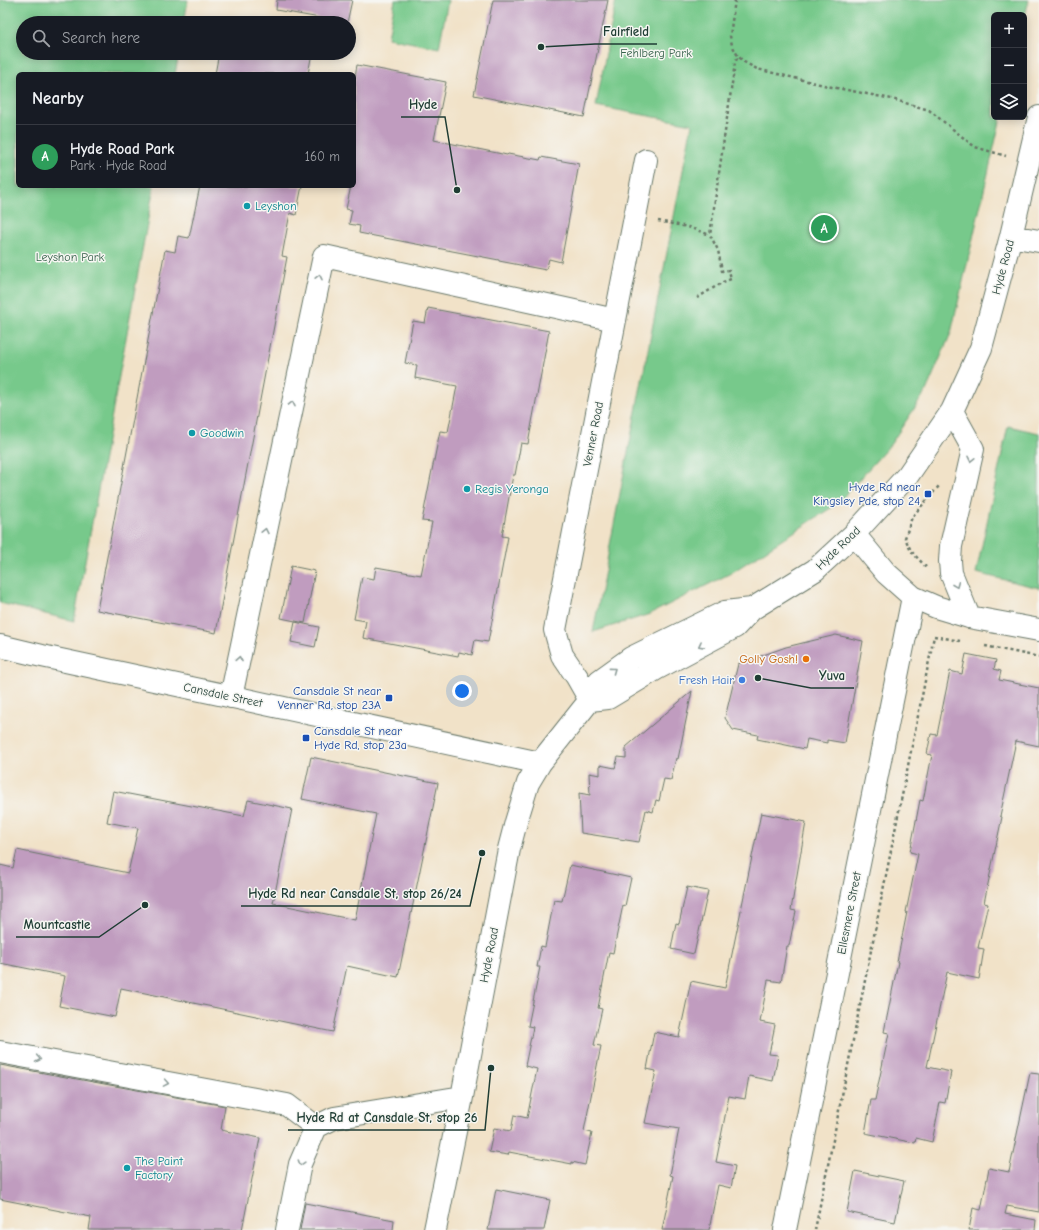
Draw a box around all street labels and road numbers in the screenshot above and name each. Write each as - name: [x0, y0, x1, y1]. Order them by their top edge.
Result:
- street label: Hyde Road: [989, 238, 1017, 296]
- street label: Venner Road: [580, 400, 606, 468]
- street label: Hyde Road: [813, 523, 863, 573]
- street label: Cansdale Street: [182, 680, 264, 710]
- street label: Ellesmere Street: [834, 870, 864, 956]
- street label: Hyde Road: [477, 926, 501, 984]

